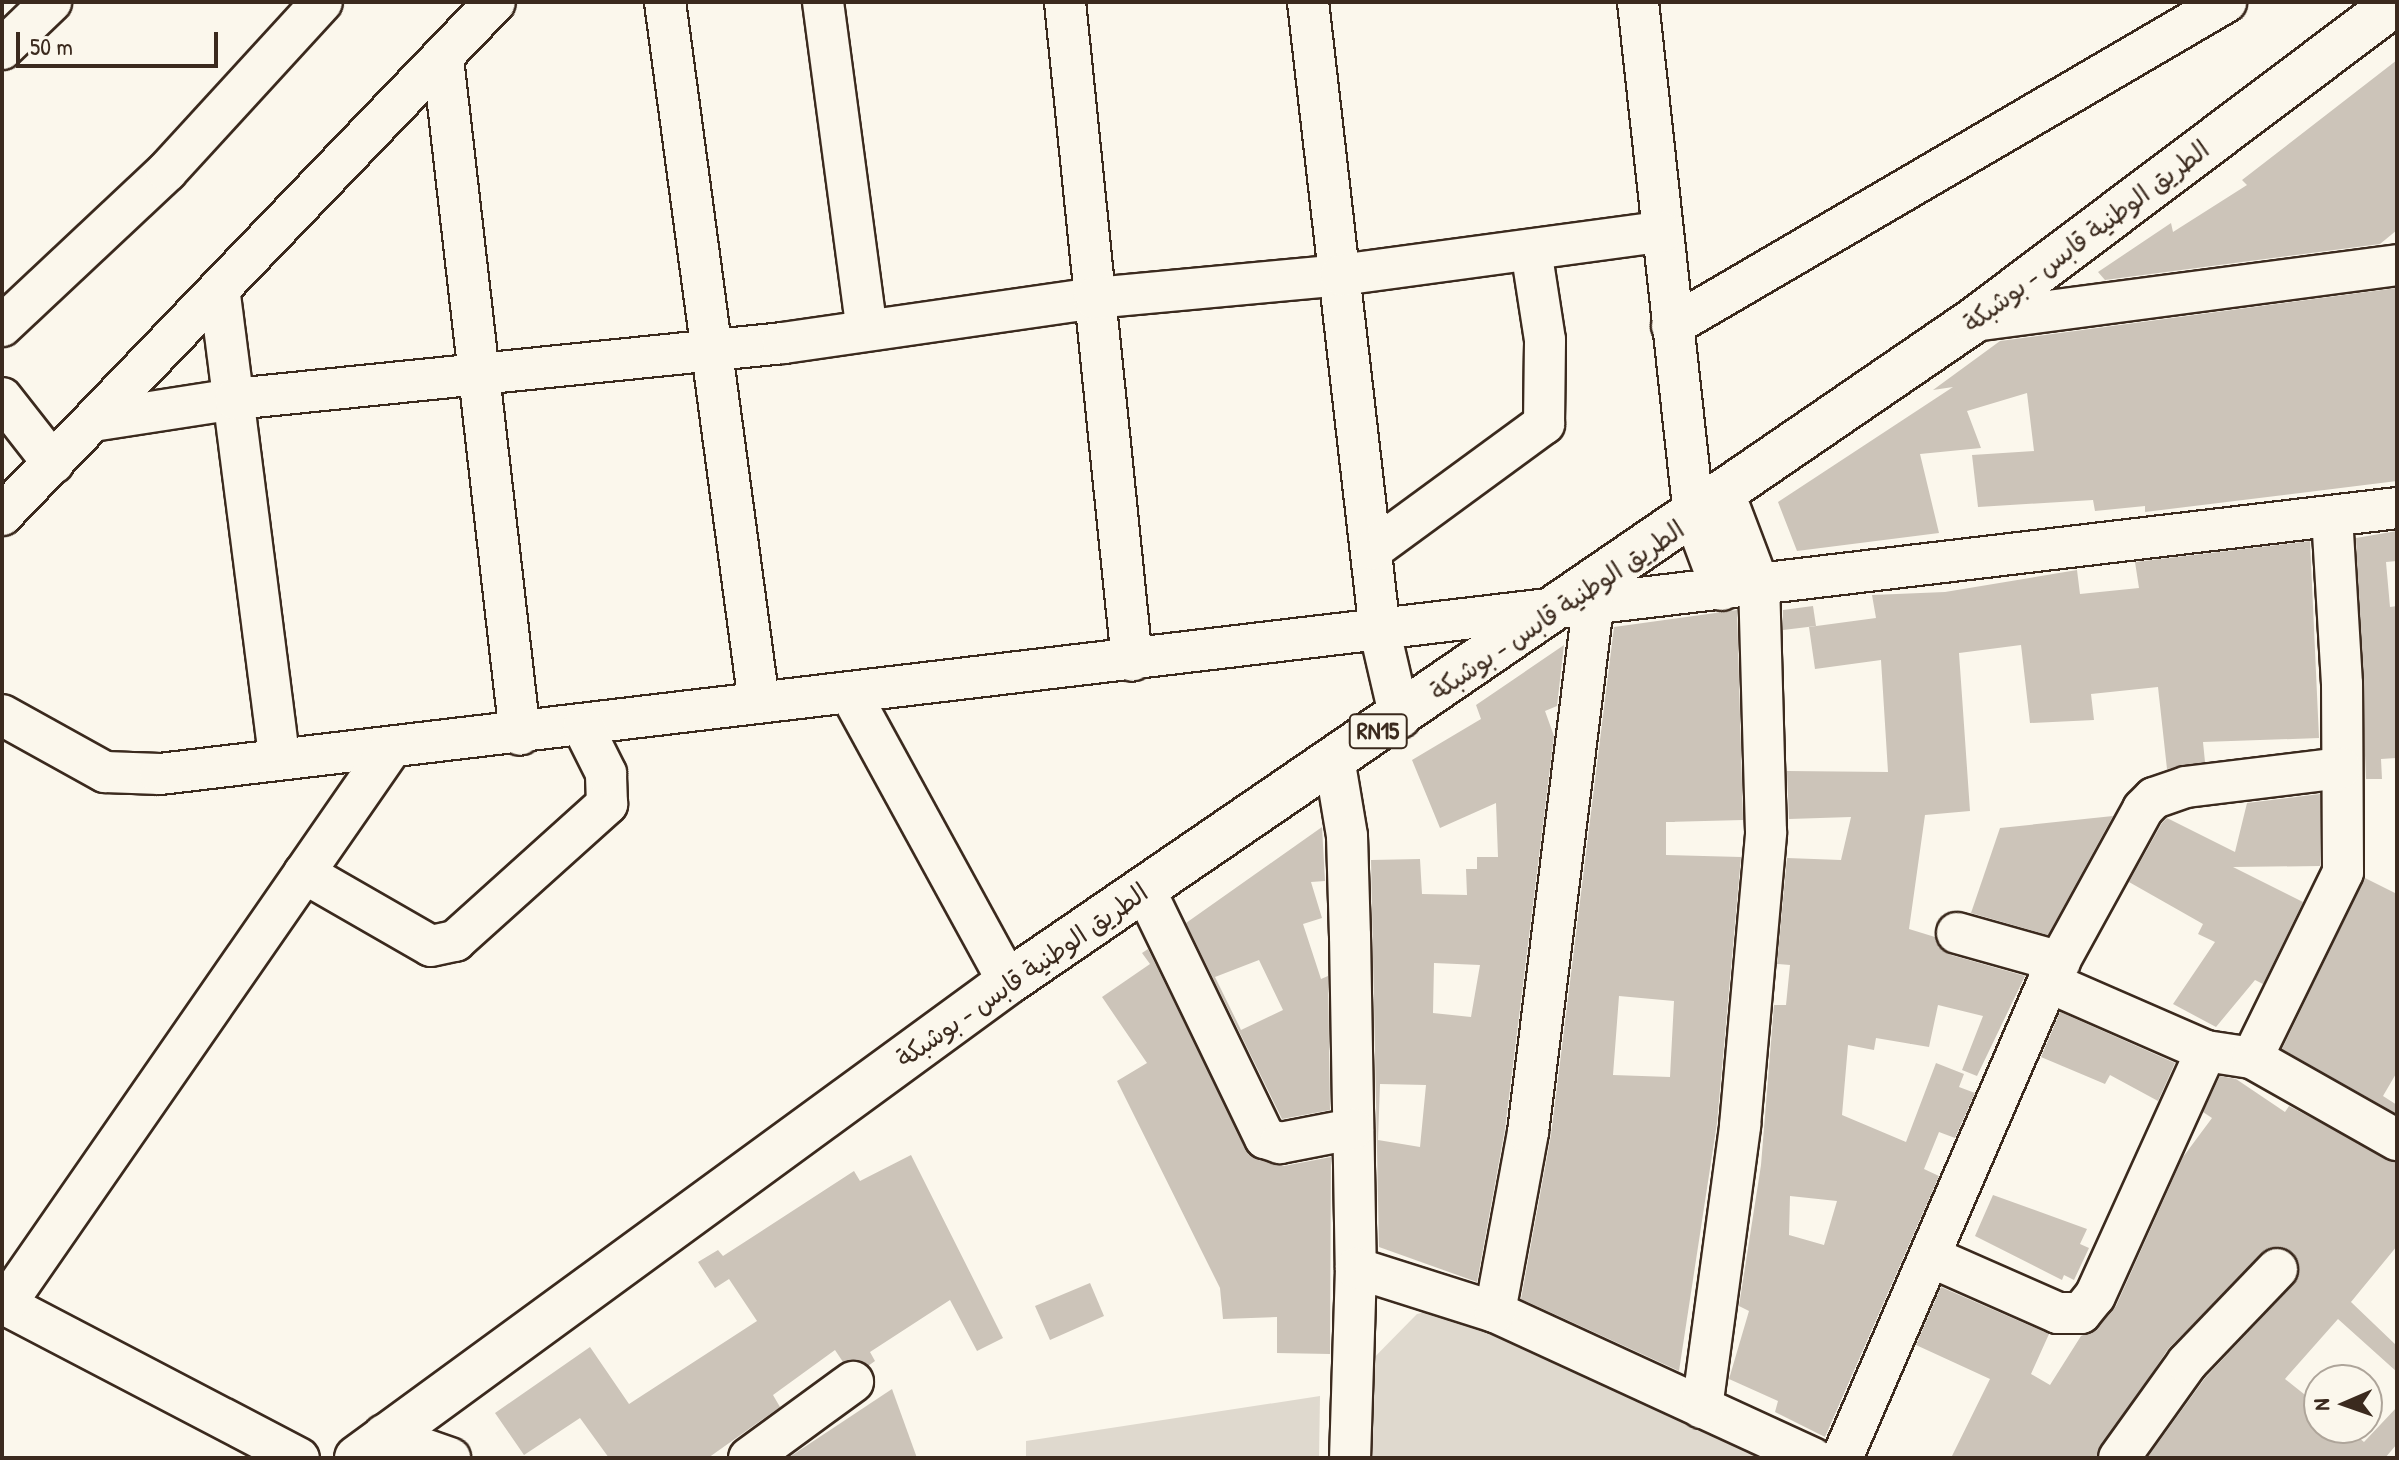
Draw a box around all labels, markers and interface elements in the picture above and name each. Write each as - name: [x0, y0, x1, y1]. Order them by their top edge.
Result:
- scale bar: [20, 16, 222, 66]
- text: 50 m: [30, 30, 73, 62]
- street label: الطريق الوطنية قابس - بوشبكة: [1957, 133, 2215, 339]
- street label: الطريق الوطنية قابس - بوشبكة: [1424, 513, 1690, 707]
- road number: RN15: [1348, 711, 1408, 751]
- street label: الطريق الوطنية قابس - بوشبكة: [890, 876, 1154, 1074]
- north arrow: [2303, 1364, 2383, 1444]
- text: N: [2306, 1398, 2336, 1411]

